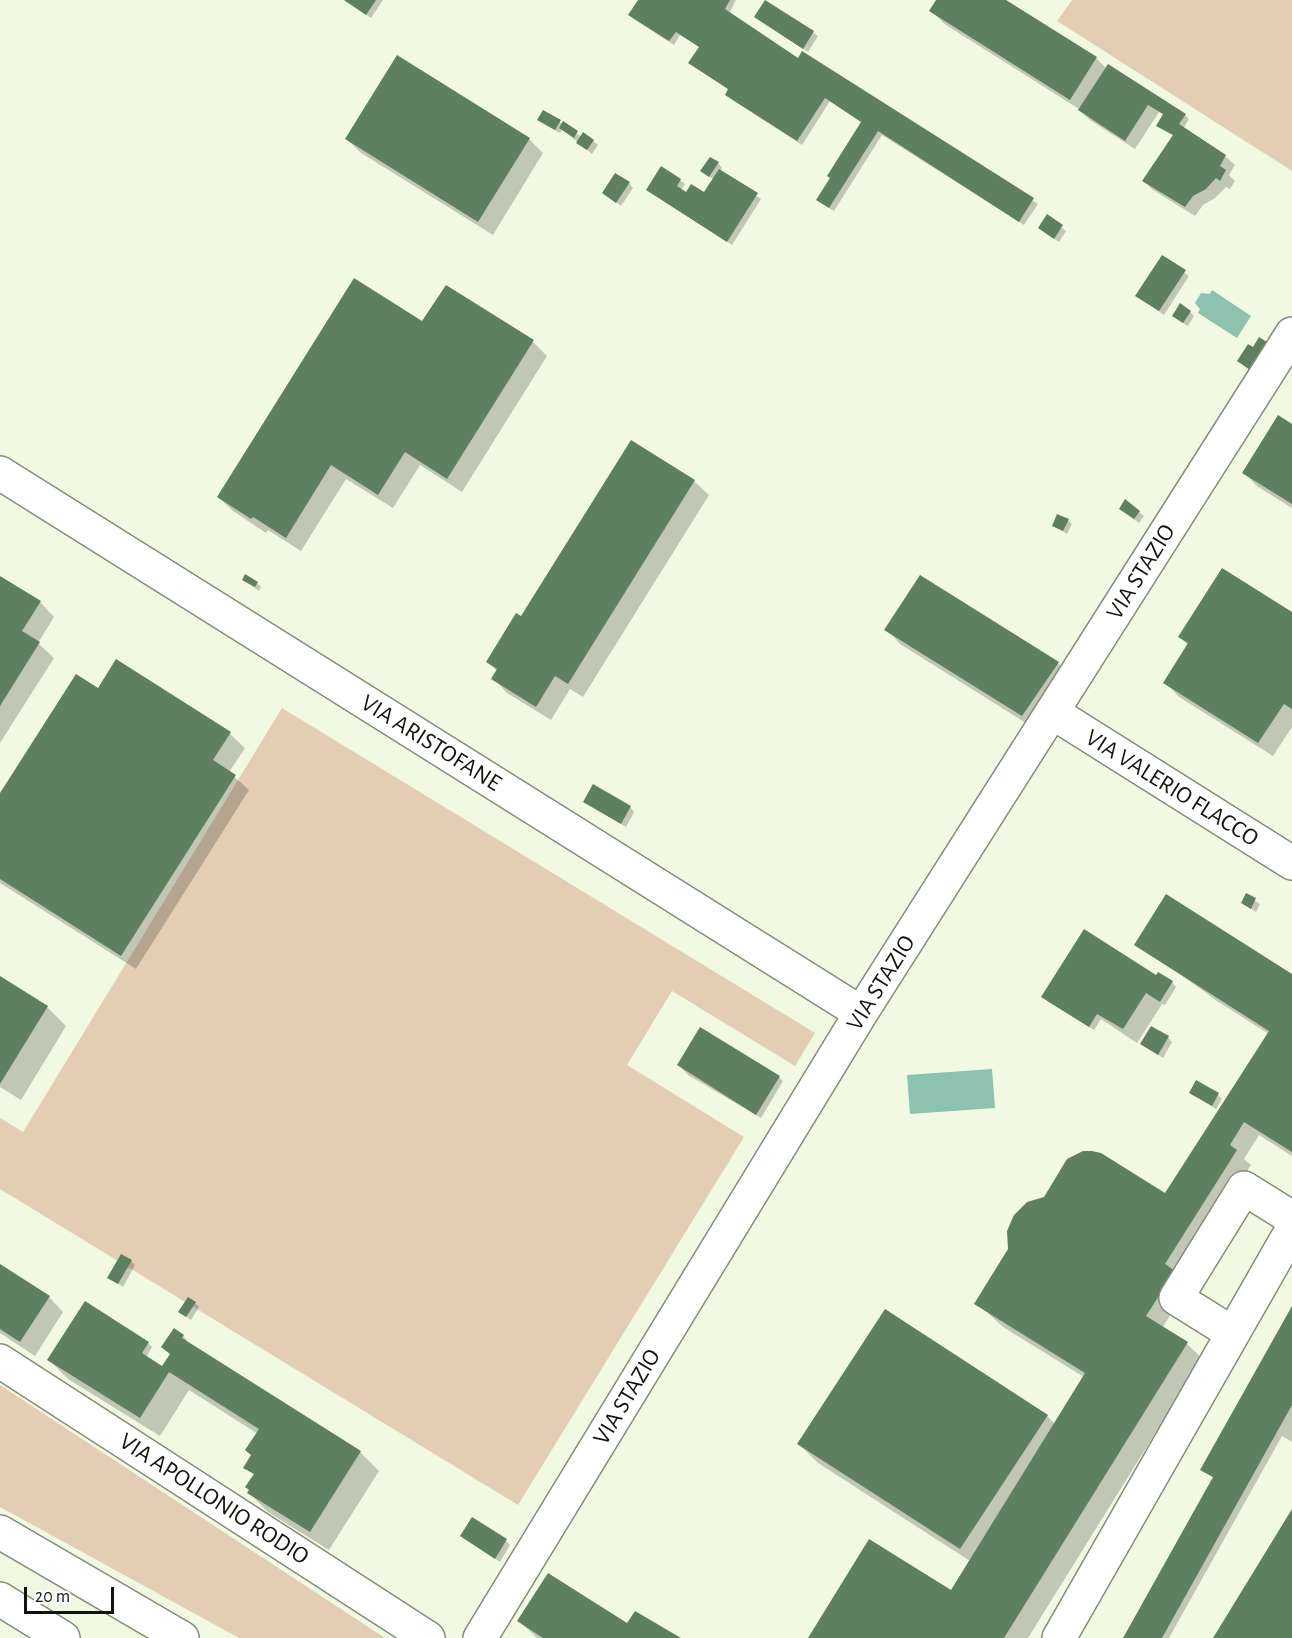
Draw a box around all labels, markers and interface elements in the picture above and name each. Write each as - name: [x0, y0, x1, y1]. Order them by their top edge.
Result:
- street label: VIA STAZIO: [1100, 519, 1182, 625]
- street label: VIA ARISTOFANE: [356, 688, 506, 798]
- street label: VIA VALERIO FLACCO: [1080, 723, 1264, 853]
- street label: VIA STAZIO: [840, 930, 922, 1036]
- street label: VIA STAZIO: [587, 1344, 667, 1450]
- street label: VIA APOLLONIO RODIO: [114, 1427, 314, 1571]
- scale bar: [27, 1575, 117, 1613]
- text: 20 m: [35, 1588, 70, 1606]

